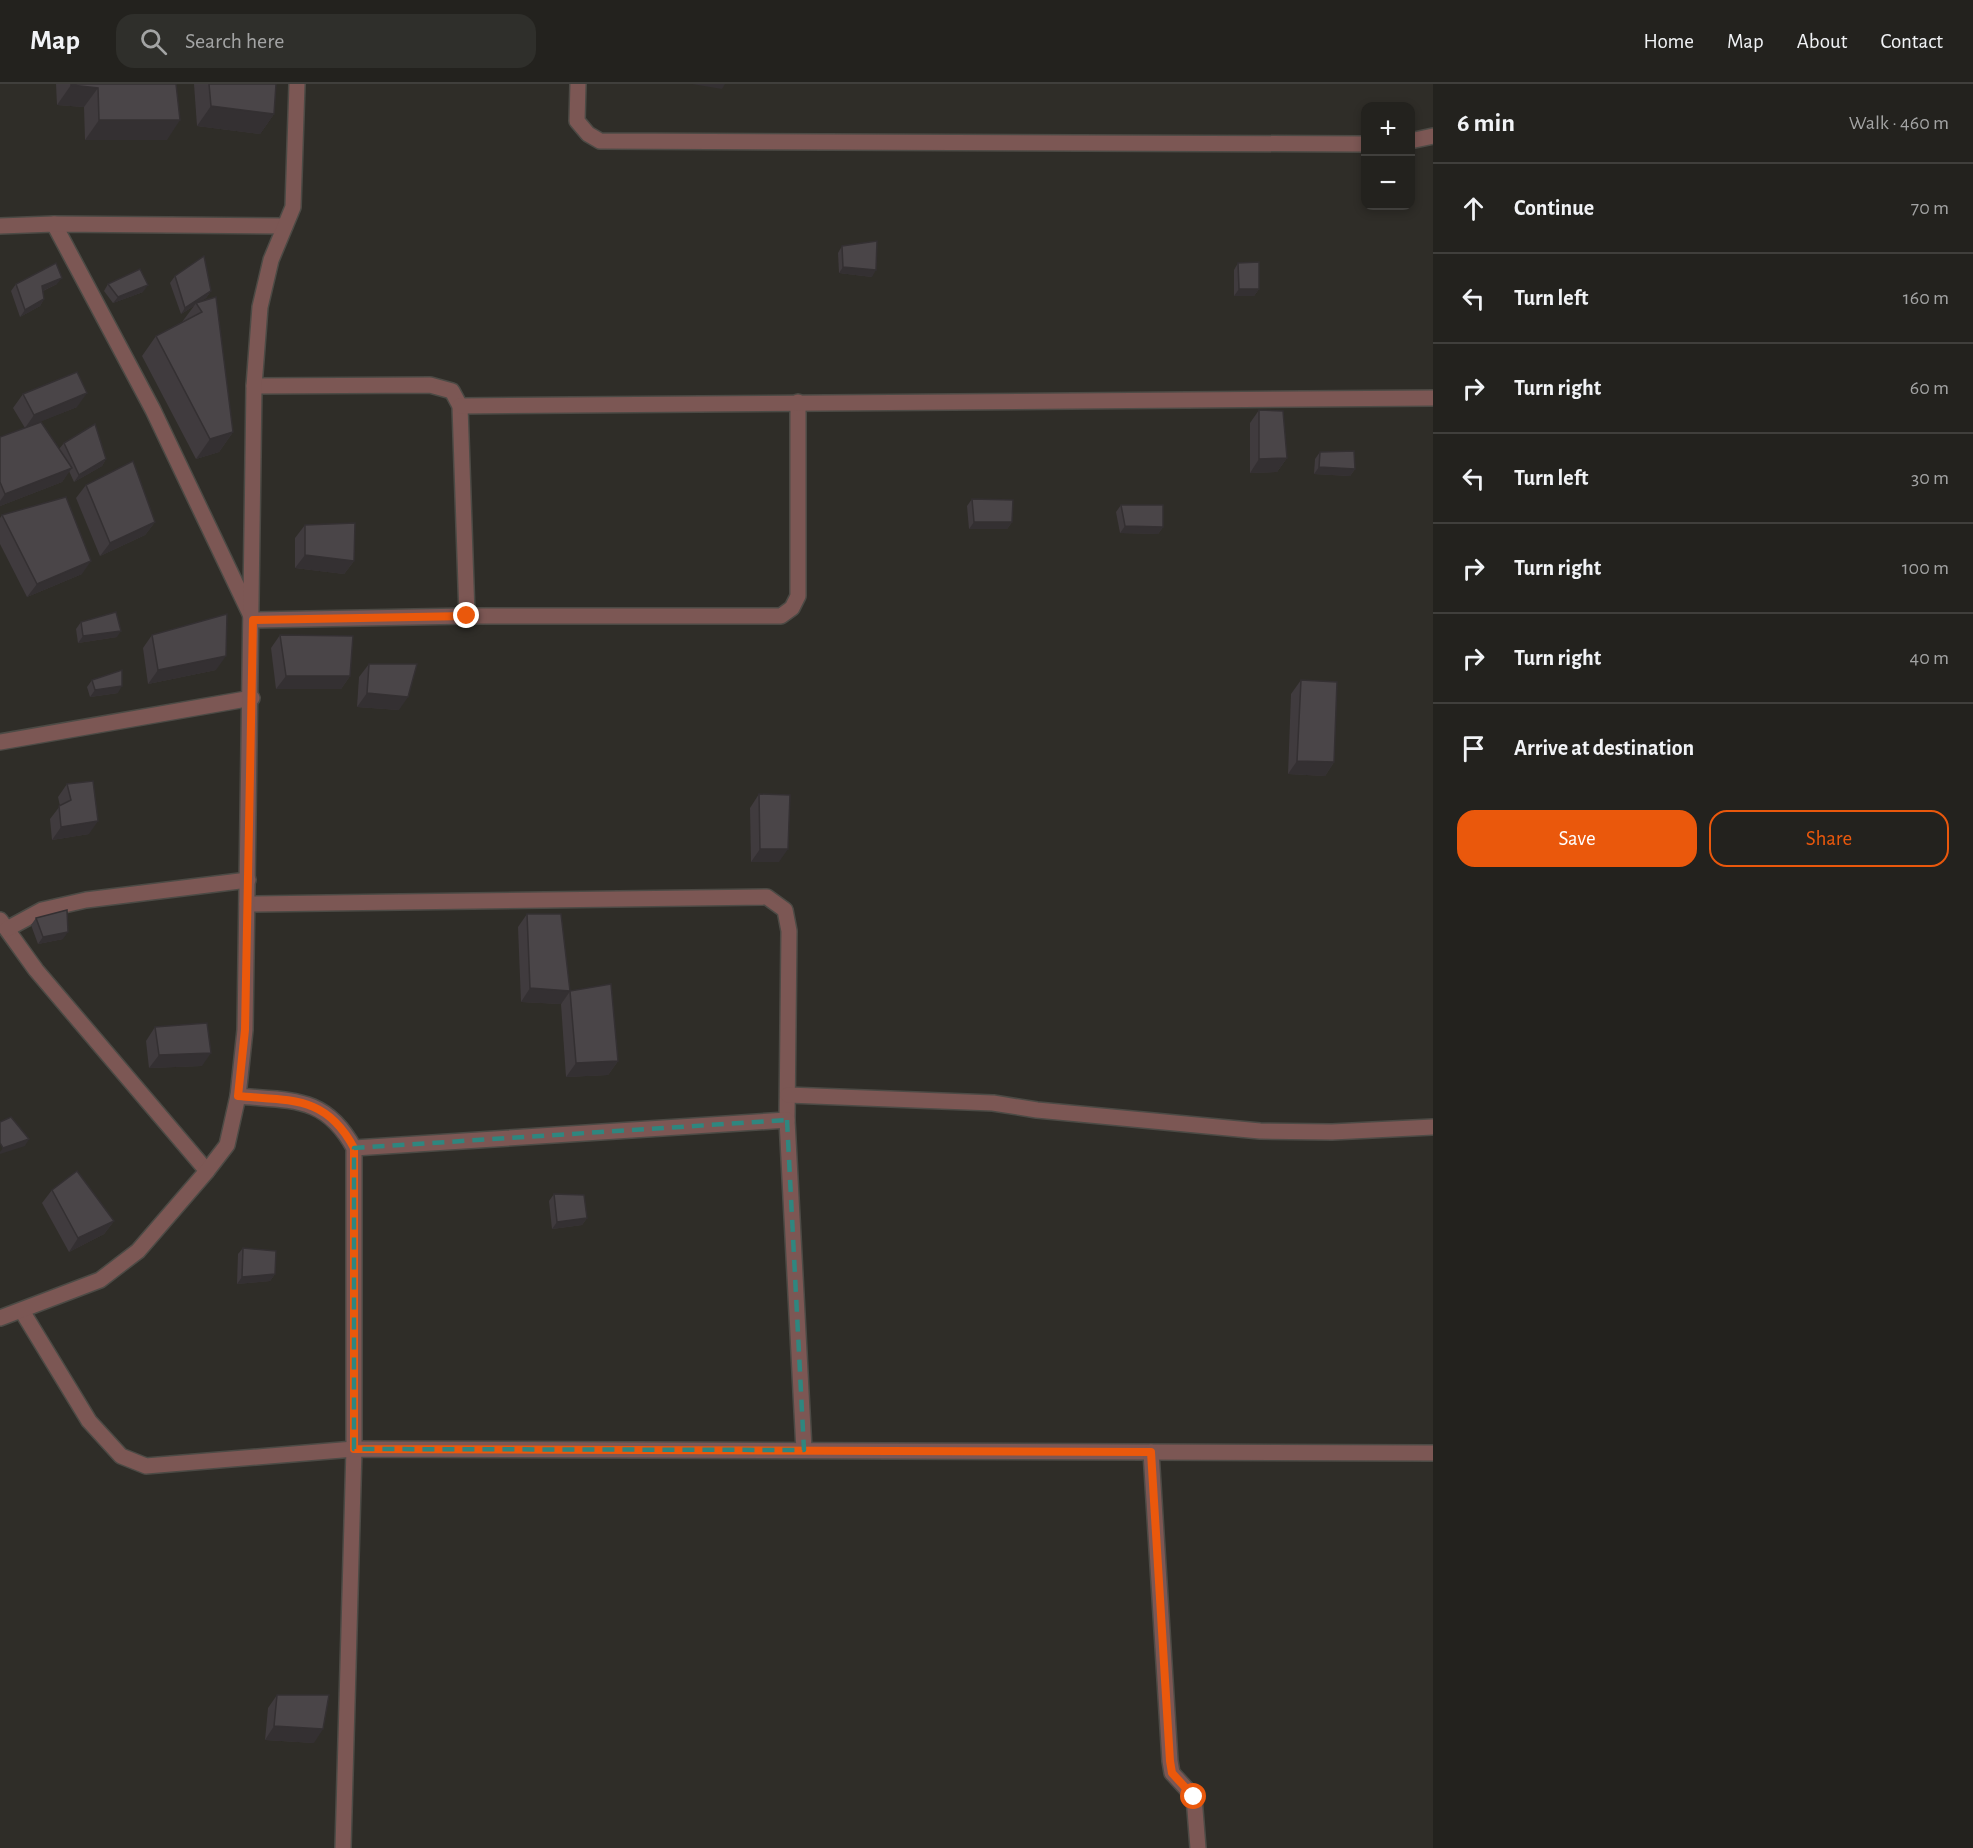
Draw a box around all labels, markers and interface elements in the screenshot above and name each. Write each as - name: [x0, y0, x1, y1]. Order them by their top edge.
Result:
- search box: [116, 14, 536, 68]
- icon: search: [137, 25, 170, 58]
- text: Map: [30, 27, 80, 55]
- text: Search here: [185, 30, 284, 52]
- text: Home: [1643, 31, 1694, 52]
- text: Map: [1727, 31, 1764, 52]
- text: About: [1797, 31, 1847, 52]
- text: Contact: [1880, 31, 1943, 52]
- map controls: [1361, 102, 1415, 210]
- button: +: [1361, 102, 1415, 156]
- text: 6 min: [1457, 110, 1515, 136]
- text: Walk · 460 m: [1849, 113, 1949, 133]
- button: −: [1361, 156, 1415, 210]
- icon: ahead: [1457, 192, 1490, 225]
- text: Continue: [1514, 197, 1594, 219]
- text: 70 m: [1911, 198, 1949, 218]
- icon: left: [1457, 282, 1490, 315]
- text: Turn left: [1514, 287, 1588, 309]
- text: 160 m: [1903, 288, 1949, 308]
- icon: right: [1457, 372, 1490, 405]
- text: Turn right: [1514, 377, 1601, 399]
- text: 60 m: [1910, 378, 1949, 398]
- icon: left: [1457, 462, 1490, 495]
- text: Turn left: [1514, 467, 1588, 489]
- text: 30 m: [1911, 468, 1949, 488]
- icon: right: [1457, 552, 1490, 585]
- text: Turn right: [1514, 557, 1601, 579]
- text: 100 m: [1902, 558, 1949, 578]
- route end: [453, 602, 479, 628]
- icon: right: [1457, 642, 1490, 675]
- text: Turn right: [1514, 647, 1601, 669]
- text: 40 m: [1910, 648, 1949, 668]
- icon: arrive: [1457, 732, 1490, 765]
- text: Arrive at destination: [1514, 737, 1694, 759]
- button: Save: [1457, 810, 1697, 867]
- button: Share: [1709, 810, 1949, 867]
- route start: [1180, 1783, 1206, 1809]

